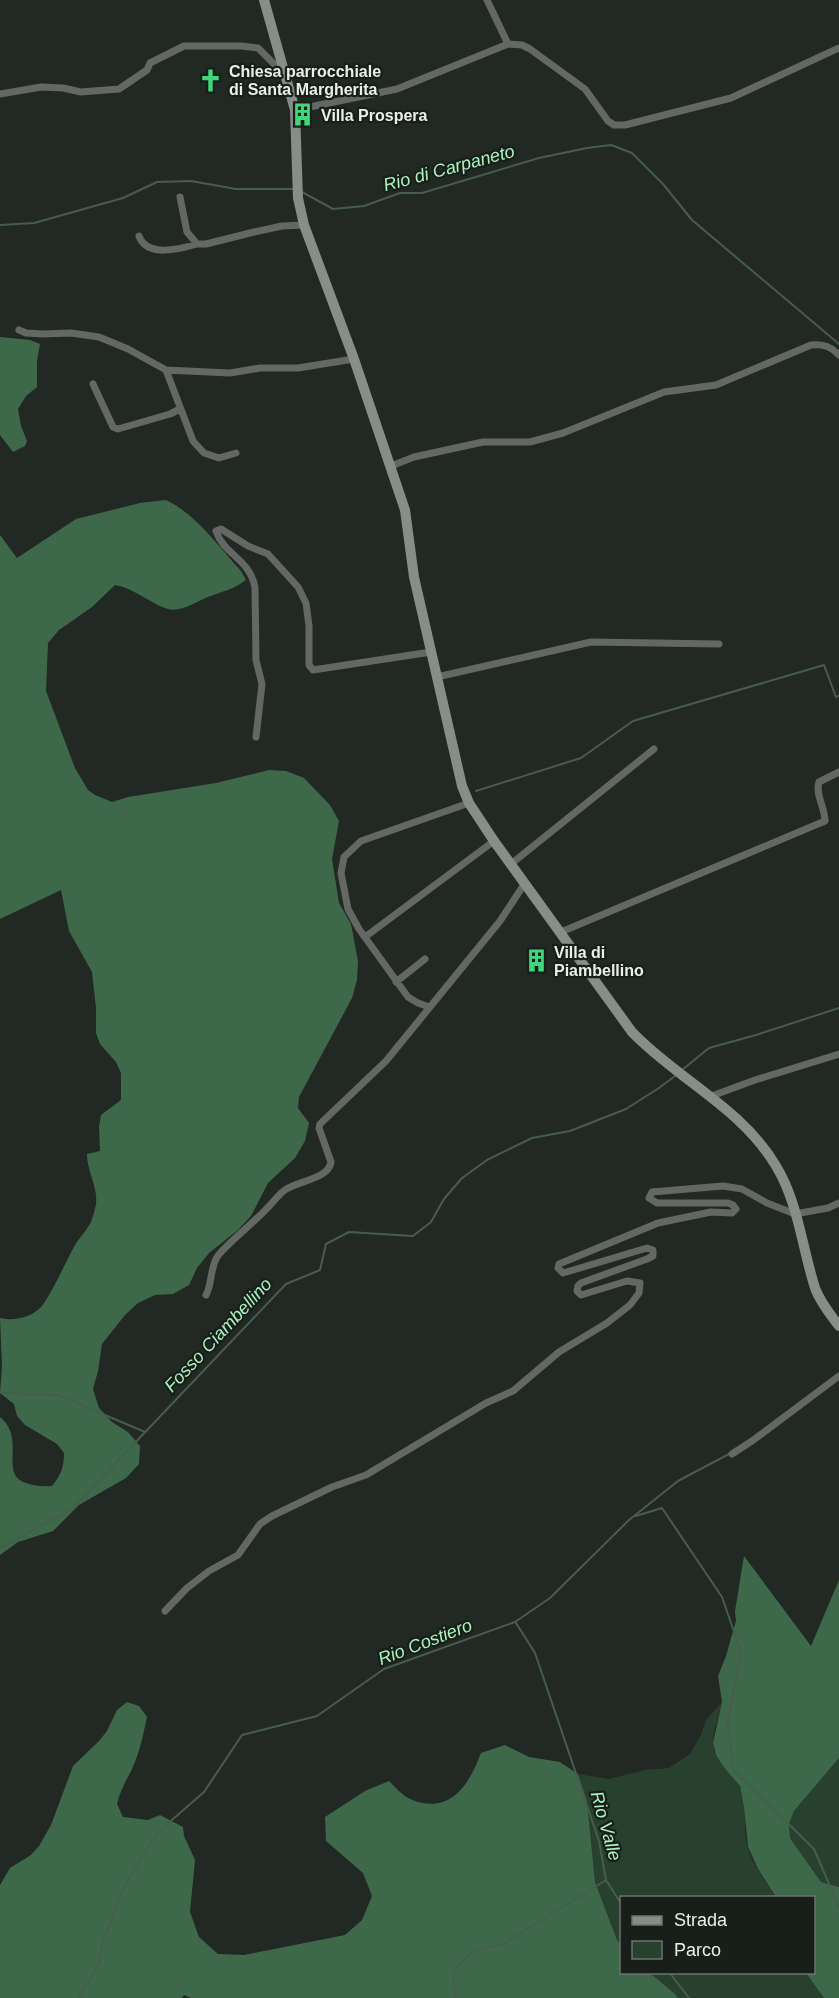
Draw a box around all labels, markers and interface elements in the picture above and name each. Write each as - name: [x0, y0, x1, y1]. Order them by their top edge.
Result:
- place label: Chiesa parrocchiale di Santa Margherita: [229, 63, 381, 98]
- church icon: Chiesa parrocchiale di Santa Margherita: [198, 67, 224, 93]
- building icon: Villa Prospera: [290, 102, 316, 128]
- place label: Villa Prospera: [321, 107, 428, 124]
- water label: Rio di Carpaneto: [381, 141, 517, 195]
- place label: Villa di Piambellino: [554, 944, 644, 979]
- building icon: Villa di Piambellino: [523, 948, 549, 974]
- water label: Fosso Ciambellino: [160, 1274, 276, 1396]
- water label: Rio Costiero: [375, 1615, 475, 1669]
- water label: Rio Valle: [587, 1789, 625, 1863]
- legend: [620, 1896, 815, 1974]
- text: Strada: [674, 1910, 728, 1930]
- text: Parco: [674, 1940, 721, 1960]

